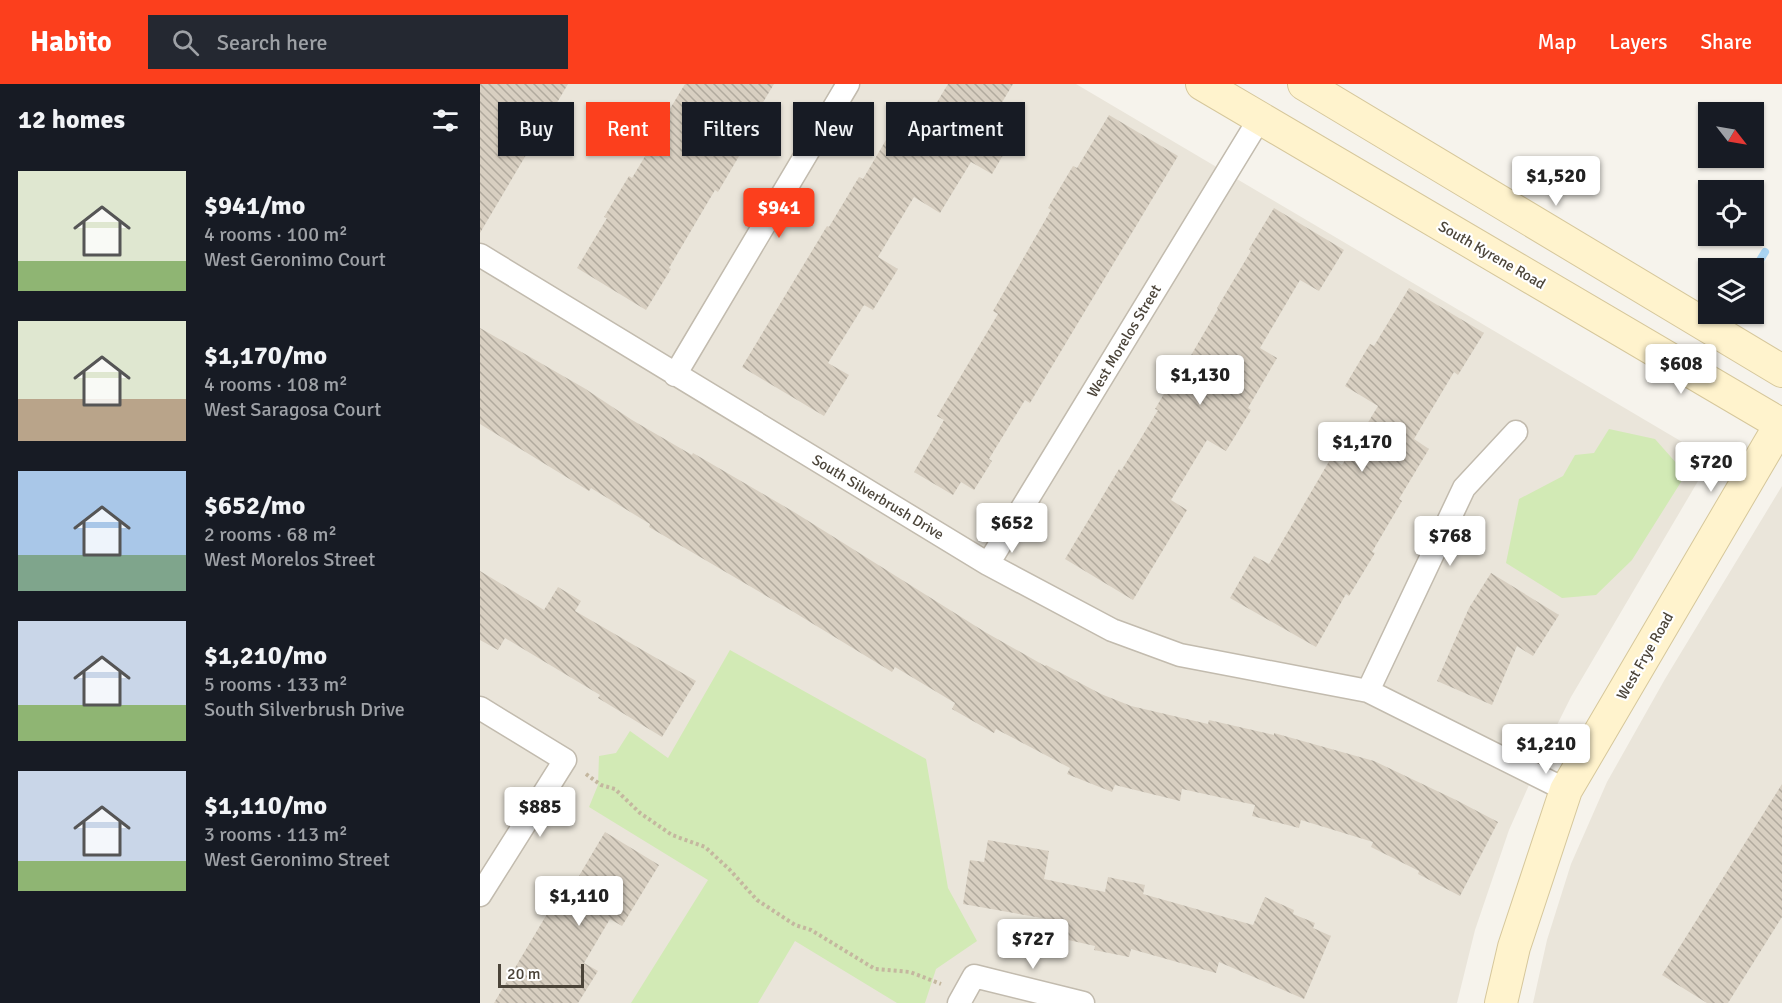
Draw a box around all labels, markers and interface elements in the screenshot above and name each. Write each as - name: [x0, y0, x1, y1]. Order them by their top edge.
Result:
- search box: [148, 15, 568, 69]
- text: Habito: [30, 25, 112, 59]
- icon: search: [169, 26, 202, 59]
- text: Search here: [217, 29, 328, 56]
- text: Map: [1538, 29, 1576, 55]
- text: Layers: [1609, 29, 1667, 55]
- text: Share: [1700, 29, 1752, 55]
- chip: Buy: [498, 102, 574, 156]
- chip: Rent: [586, 102, 670, 156]
- chip: Filters: [682, 102, 781, 156]
- chip: New: [793, 102, 874, 156]
- chip: Apartment: [886, 102, 1025, 156]
- north arrow: [1698, 102, 1764, 168]
- map controls: [1698, 102, 1764, 324]
- text: 12 homes: [18, 104, 125, 136]
- icon: filters: [429, 104, 462, 137]
- pin: $1,520: [1507, 156, 1605, 207]
- text: $1,520: [1526, 163, 1586, 188]
- button: locate: [1698, 180, 1764, 246]
- pin: $941: [743, 188, 815, 239]
- text: $941/mo: [204, 190, 305, 222]
- icon: home: [66, 195, 138, 267]
- text: $941: [757, 195, 801, 220]
- street label: South Kyrene Road: [1435, 217, 1549, 293]
- text: 4 rooms · 100 m²: [204, 222, 348, 247]
- text: West Geronimo Court: [204, 247, 386, 272]
- button: layers: [1698, 258, 1764, 324]
- street label: West Morelos Street: [1083, 281, 1165, 401]
- text: $1,170/mo: [204, 340, 327, 372]
- pin: $608: [1645, 344, 1717, 395]
- icon: home: [66, 345, 138, 417]
- text: $608: [1659, 351, 1703, 376]
- pin: $1,130: [1151, 355, 1249, 406]
- text: $1,130: [1170, 362, 1230, 387]
- text: 4 rooms · 108 m²: [204, 372, 348, 397]
- text: West Saragosa Court: [204, 397, 381, 422]
- pin: $1,170: [1313, 422, 1411, 473]
- text: $1,170: [1332, 429, 1392, 454]
- pin: $720: [1675, 442, 1747, 493]
- text: $720: [1689, 449, 1733, 474]
- street label: South Silverbrush Drive: [809, 451, 947, 543]
- text: $652/mo: [204, 490, 305, 522]
- icon: home: [66, 495, 138, 567]
- pin: $652: [976, 503, 1048, 554]
- text: $652: [990, 510, 1034, 535]
- pin: $768: [1414, 516, 1486, 567]
- text: 2 rooms · 68 m²: [204, 522, 337, 547]
- text: $768: [1428, 523, 1472, 548]
- text: West Morelos Street: [204, 547, 375, 572]
- street label: West Frye Road: [1613, 609, 1677, 703]
- text: $1,210/mo: [204, 640, 327, 672]
- icon: home: [66, 645, 138, 717]
- text: 5 rooms · 133 m²: [204, 672, 348, 697]
- text: South Silverbrush Drive: [204, 697, 405, 722]
- pin: $1,210: [1497, 724, 1595, 775]
- text: $1,210: [1516, 731, 1576, 756]
- pin: $885: [504, 787, 576, 838]
- text: $1,110/mo: [204, 790, 327, 822]
- text: $885: [518, 794, 562, 819]
- icon: home: [66, 795, 138, 867]
- text: 3 rooms · 113 m²: [204, 822, 348, 847]
- text: West Geronimo Street: [204, 847, 390, 872]
- pin: $1,110: [530, 876, 628, 927]
- text: $1,110: [549, 883, 609, 908]
- pin: $727: [997, 919, 1069, 970]
- text: $727: [1011, 926, 1055, 951]
- scale bar: [498, 961, 584, 988]
- text: 20 m: [507, 964, 541, 984]

